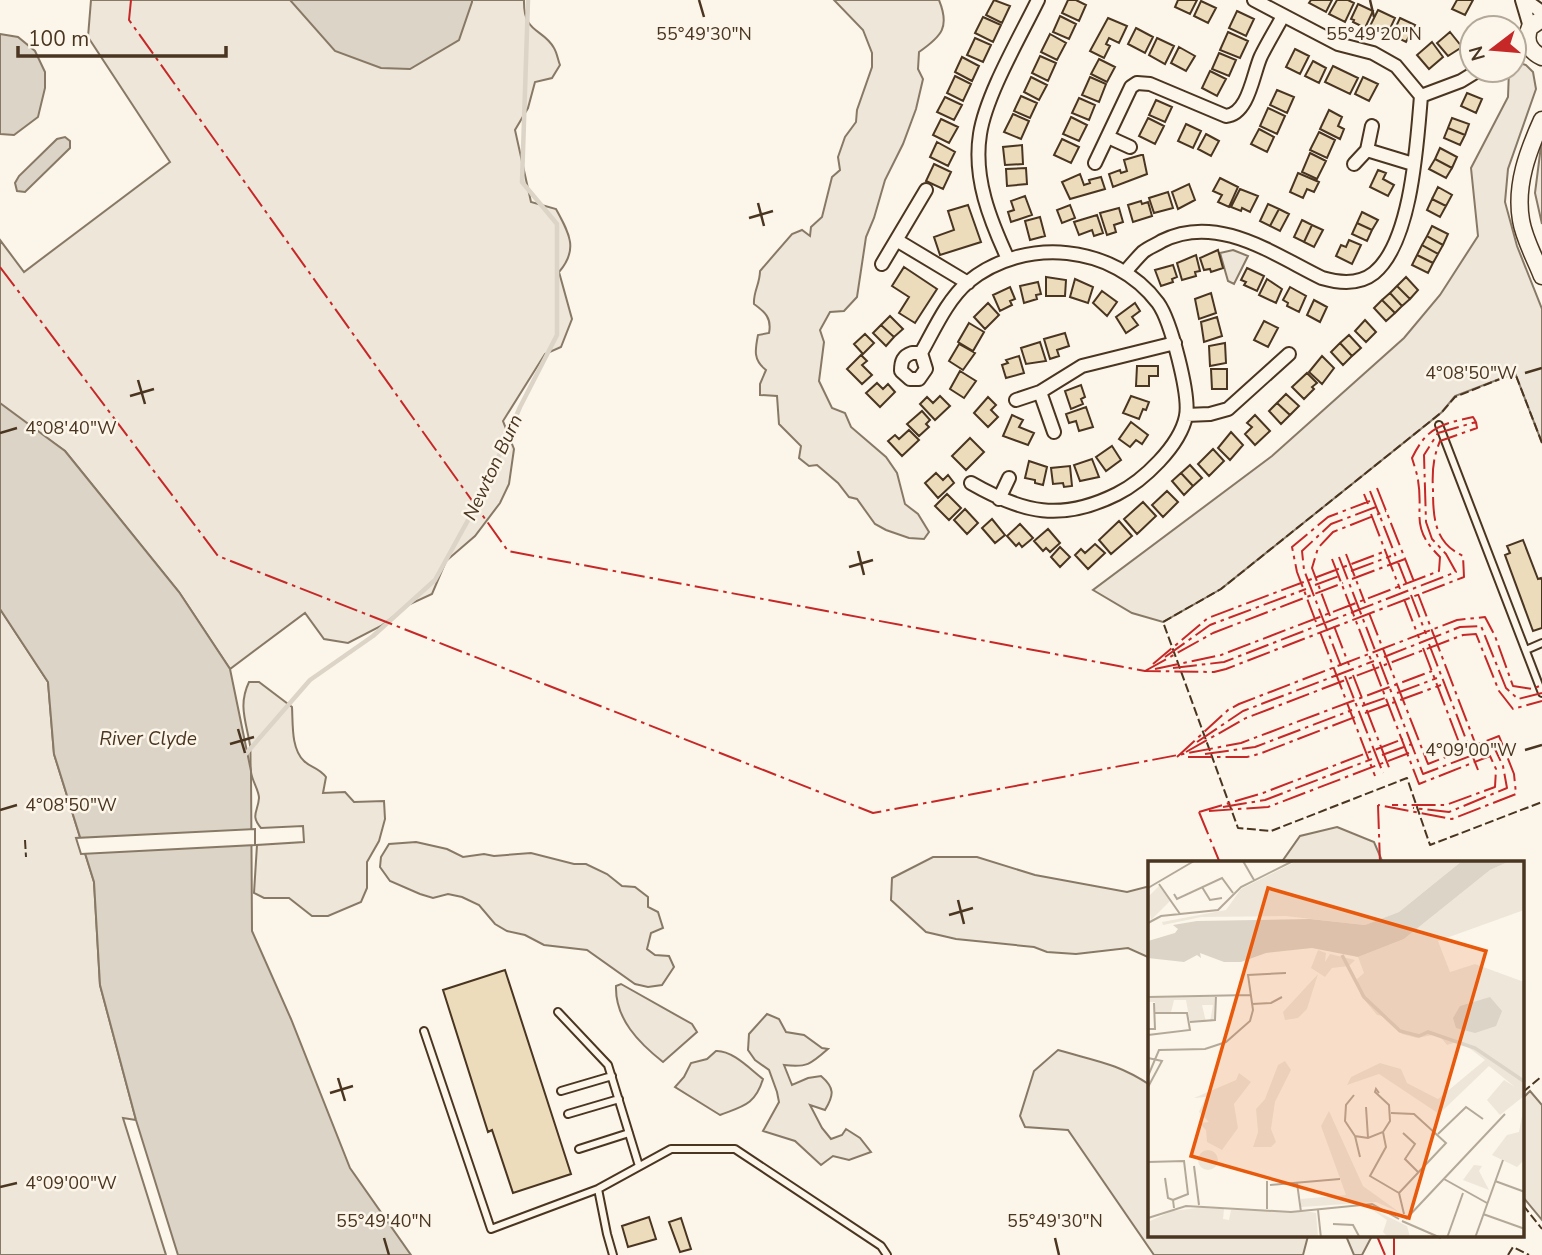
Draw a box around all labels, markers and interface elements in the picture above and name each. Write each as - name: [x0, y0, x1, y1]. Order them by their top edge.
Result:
- scale bar: [18, 14, 226, 58]
- north arrow: [1458, 14, 1528, 84]
- text: 55°49'30"N: [656, 22, 752, 46]
- text: 55°49'20"N: [1326, 22, 1422, 46]
- text: 100 m: [28, 25, 89, 53]
- text: N: [1463, 43, 1492, 64]
- text: 4°08'50"W: [1425, 361, 1517, 385]
- water label: Newton Burn: [457, 410, 529, 525]
- text: 4°08'40"W: [25, 416, 117, 440]
- water label: River Clyde: [99, 726, 197, 752]
- text: 4°09'00"W: [1425, 738, 1517, 762]
- text: 4°08'50"W: [25, 793, 117, 817]
- inset map: [1148, 861, 1524, 1238]
- text: 4°09'00"W: [25, 1171, 117, 1195]
- text: 55°49'40"N: [336, 1209, 432, 1233]
- text: 55°49'30"N: [1007, 1209, 1103, 1233]

